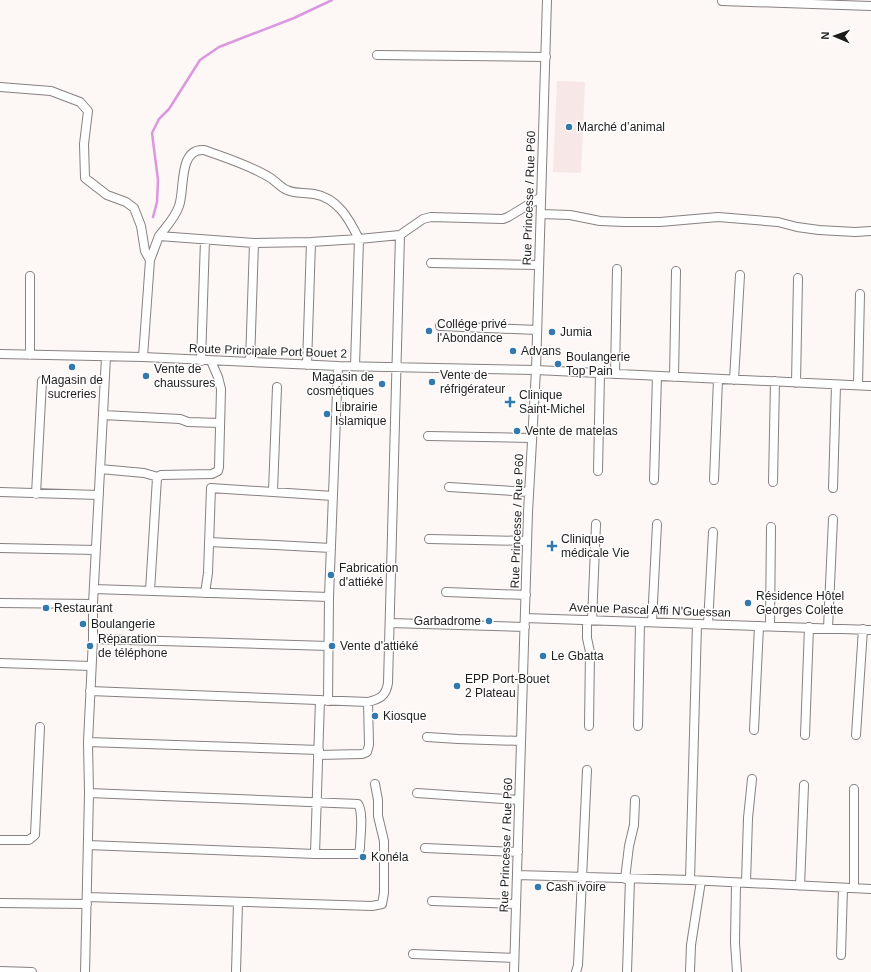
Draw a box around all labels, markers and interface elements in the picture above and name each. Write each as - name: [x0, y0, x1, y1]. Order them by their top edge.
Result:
- north arrow: [815, 16, 855, 56]
- text: N: [819, 31, 831, 40]
- place label: Marché d’animal: [577, 120, 665, 134]
- marker: Marché d’animal: [564, 122, 574, 132]
- street label: Rue Princesse / Rue P60: [520, 130, 538, 266]
- place label: Collége privé l'Abondance: [437, 317, 507, 345]
- place label: Jumia: [560, 325, 592, 339]
- marker: Collége privé l'Abondance: [424, 326, 434, 336]
- marker: Jumia: [547, 327, 557, 337]
- street label: Route Principale Port Bouet 2: [189, 341, 348, 361]
- place label: Advans: [521, 344, 561, 358]
- marker: Advans: [508, 346, 518, 356]
- place label: Boulangerie Top Pain: [566, 350, 630, 378]
- marker: Boulangerie Top Pain: [553, 359, 563, 369]
- marker: Magasin de sucreries: [67, 362, 77, 372]
- place label: Vente de chaussures: [154, 362, 215, 390]
- place label: Vente de réfrigérateur: [440, 368, 505, 396]
- place label: Magasin de cosmétiques: [307, 370, 374, 398]
- marker: Vente de chaussures: [141, 371, 151, 381]
- place label: Magasin de sucreries: [41, 373, 103, 401]
- marker: Vente de réfrigérateur: [427, 377, 437, 387]
- marker: Magasin de cosmétiques: [377, 379, 387, 389]
- place label: Clinique Saint-Michel: [519, 388, 585, 416]
- marker: Clinique Saint-Michel: [504, 396, 516, 408]
- place label: Librairie Islamique: [335, 400, 387, 428]
- marker: Librairie Islamique: [322, 409, 332, 419]
- place label: Vente de matelas: [525, 424, 618, 438]
- marker: Vente de matelas: [512, 426, 522, 436]
- street label: Rue Princesse / Rue P60: [508, 453, 526, 589]
- place label: Clinique médicale Vie: [561, 532, 630, 560]
- marker: Clinique médicale Vie: [546, 540, 558, 552]
- place label: Fabrication d'attiéké: [339, 561, 398, 589]
- marker: Fabrication d'attiéké: [326, 570, 336, 580]
- place label: Résidence Hôtel Georges Colette: [756, 589, 844, 617]
- marker: Résidence Hôtel Georges Colette: [743, 598, 753, 608]
- street label: Avenue Pascal Affi N'Guessan: [569, 600, 731, 620]
- place label: Restaurant: [54, 601, 113, 615]
- marker: Restaurant: [41, 603, 51, 613]
- place label: Garbadrome: [414, 614, 481, 628]
- marker: Garbadrome: [484, 616, 494, 626]
- place label: Boulangerie: [91, 617, 155, 631]
- marker: Boulangerie: [78, 619, 88, 629]
- place label: Réparation de téléphone: [98, 632, 168, 660]
- place label: Vente d'attiéké: [340, 639, 419, 653]
- marker: Réparation de téléphone: [85, 641, 95, 651]
- marker: Vente d'attiéké: [327, 641, 337, 651]
- place label: Le Gbatta: [551, 649, 604, 663]
- marker: Le Gbatta: [538, 651, 548, 661]
- place label: EPP Port-Bouet 2 Plateau: [465, 672, 550, 700]
- marker: EPP Port-Bouet 2 Plateau: [452, 681, 462, 691]
- place label: Kiosque: [383, 709, 427, 723]
- marker: Kiosque: [370, 711, 380, 721]
- street label: Rue Princesse / Rue P60: [497, 777, 515, 913]
- place label: Konéla: [371, 850, 409, 864]
- marker: Konéla: [358, 852, 368, 862]
- place label: Cash ivoire: [546, 880, 606, 894]
- marker: Cash ivoire: [533, 882, 543, 892]

